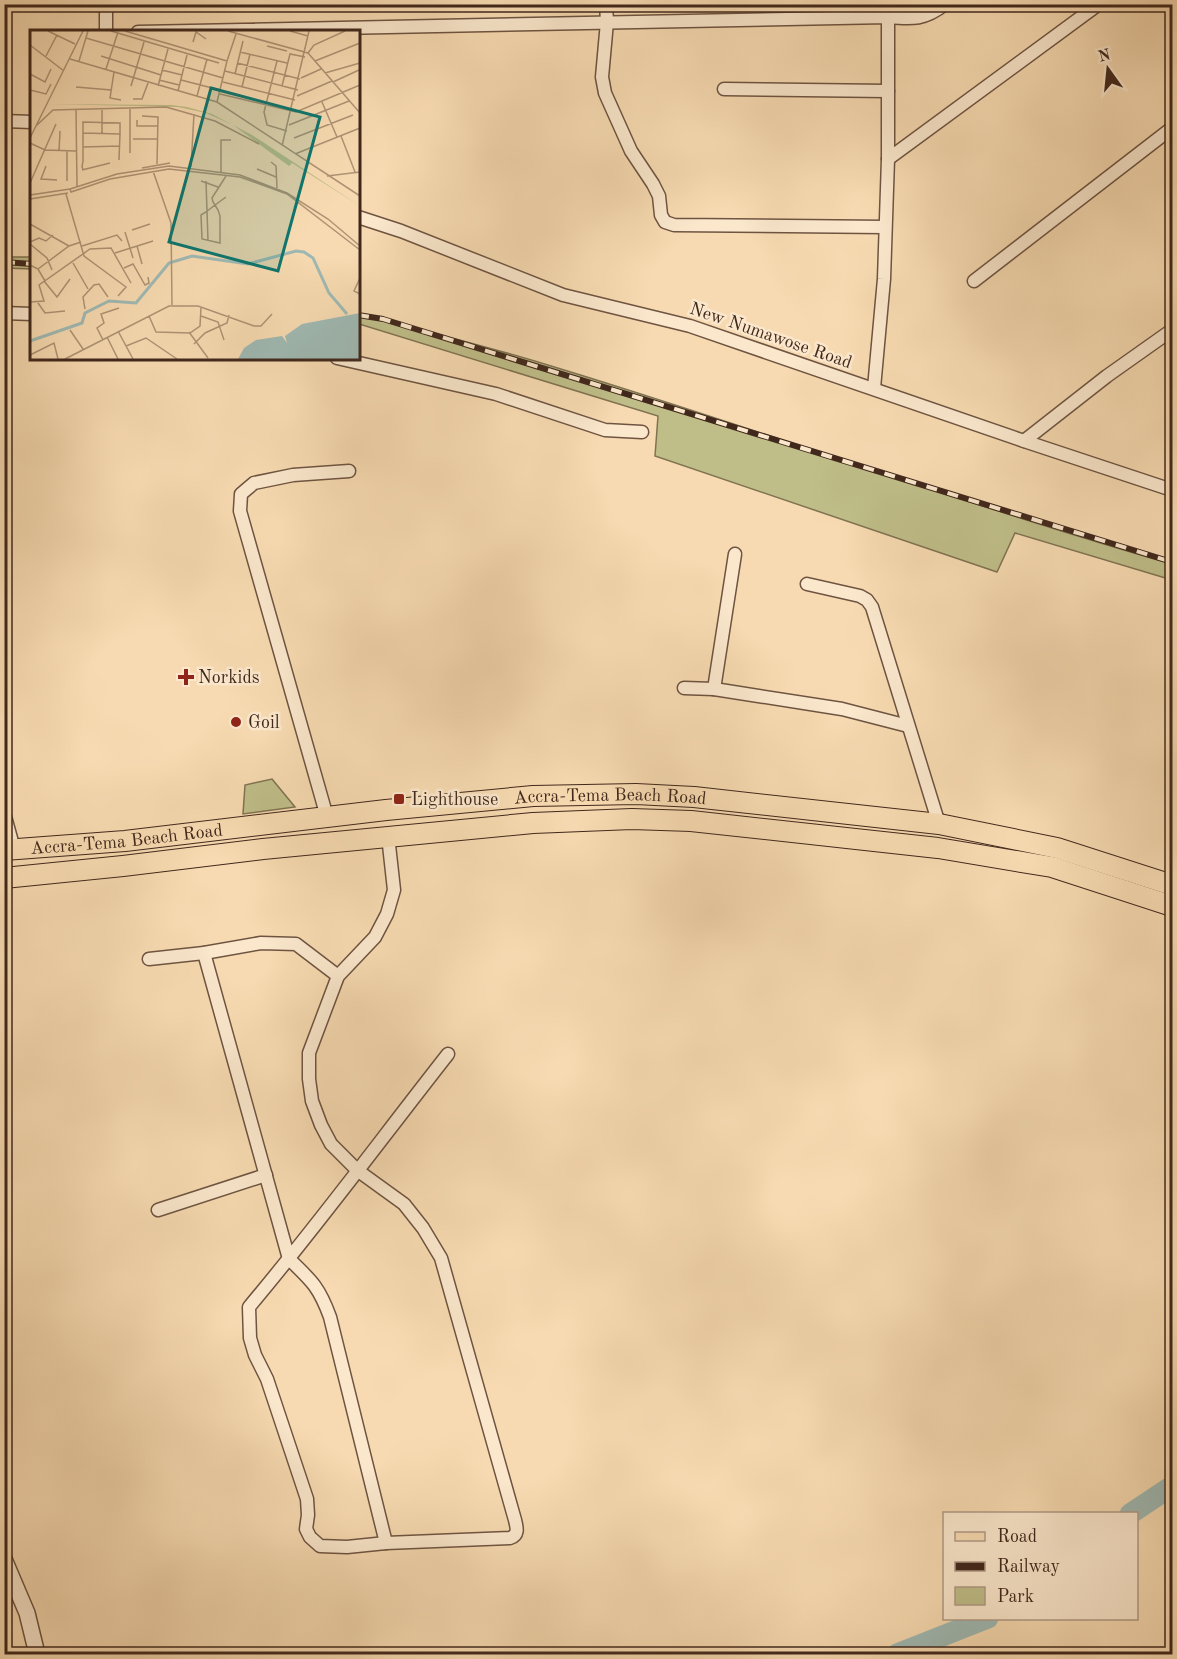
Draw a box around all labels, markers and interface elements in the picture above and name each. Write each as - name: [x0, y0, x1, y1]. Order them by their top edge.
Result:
- inset map: [30, 30, 360, 360]
- north arrow: [1078, 39, 1138, 99]
- text: N: [1097, 47, 1113, 66]
- street label: New Numawose Road: [687, 300, 854, 372]
- place label: Norkids: [198, 669, 260, 687]
- marker: Norkids: [179, 670, 193, 684]
- place label: Goil: [248, 714, 280, 732]
- marker: Goil: [229, 715, 243, 729]
- street label: Accra-Tema Beach Road: [513, 786, 707, 808]
- place label: Lighthouse: [411, 791, 498, 809]
- marker: Lighthouse: [392, 792, 406, 806]
- street label: Accra-Tema Beach Road: [30, 821, 224, 858]
- legend: [943, 1512, 1138, 1620]
- text: Road: [997, 1528, 1037, 1546]
- text: Railway: [997, 1558, 1060, 1576]
- text: Park: [997, 1588, 1034, 1606]

